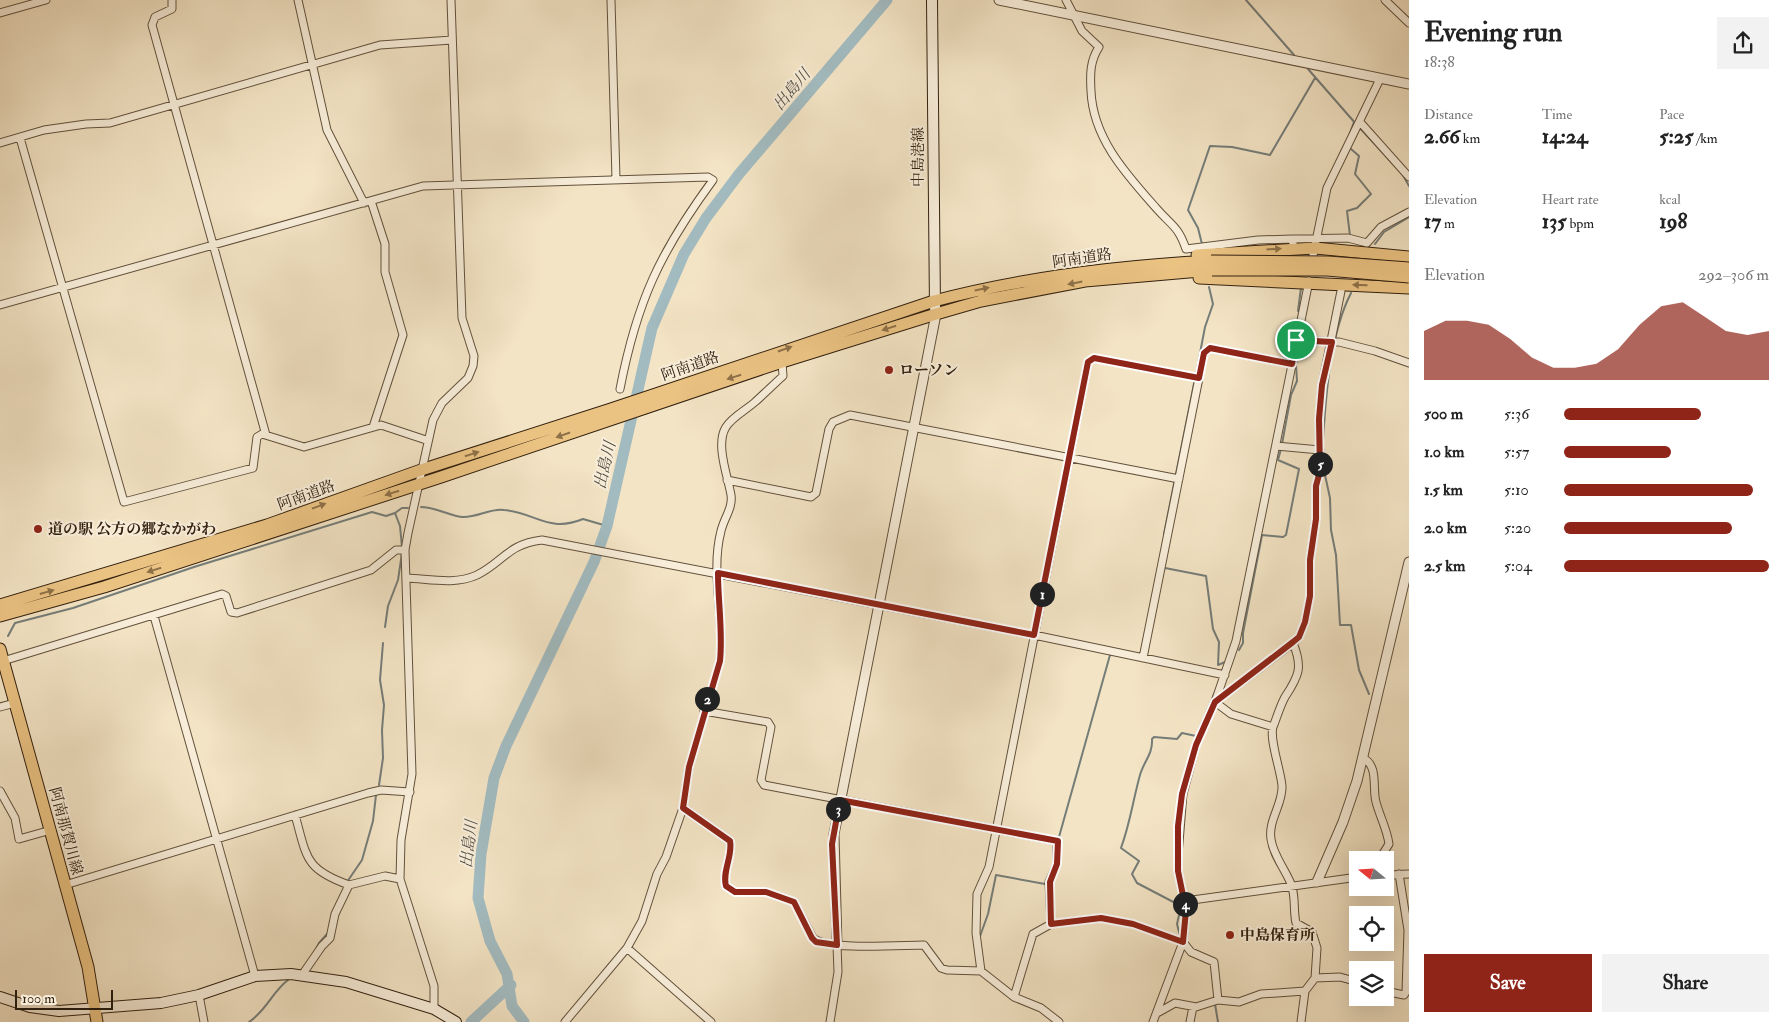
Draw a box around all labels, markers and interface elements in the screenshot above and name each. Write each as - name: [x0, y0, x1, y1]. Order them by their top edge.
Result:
- text: Evening run: [1424, 15, 1562, 50]
- button: share: [1717, 17, 1769, 69]
- text: 18:38: [1424, 52, 1455, 72]
- water label: 出島川: [769, 63, 816, 114]
- text: Distance: [1424, 106, 1473, 123]
- text: Time: [1542, 106, 1572, 123]
- text: Pace: [1659, 106, 1684, 123]
- text: 2.66: [1424, 123, 1460, 150]
- text: 14:24: [1542, 123, 1588, 150]
- text: 5:25: [1659, 123, 1694, 150]
- street label: 中島港線: [909, 127, 928, 187]
- text: km: [1460, 130, 1480, 147]
- text: /km: [1694, 130, 1718, 147]
- text: Elevation: [1424, 191, 1477, 208]
- text: Heart rate: [1542, 191, 1599, 208]
- text: kcal: [1659, 191, 1681, 208]
- text: 17: [1424, 208, 1441, 235]
- text: 135: [1542, 208, 1566, 235]
- text: 198: [1659, 208, 1687, 235]
- text: m: [1441, 215, 1455, 232]
- text: bpm: [1566, 215, 1594, 232]
- street label: 阿南道路: [1051, 245, 1113, 272]
- one-way arrow: [1266, 245, 1282, 253]
- text: Elevation: [1424, 265, 1485, 285]
- text: 292–306 m: [1698, 265, 1769, 285]
- one-way arrow: [1067, 280, 1083, 288]
- one-way arrow: [1352, 281, 1368, 289]
- one-way arrow: [974, 285, 989, 293]
- pin: [1275, 319, 1317, 361]
- one-way arrow: [881, 324, 896, 332]
- icon: arrive: [1282, 326, 1310, 354]
- one-way arrow: [778, 345, 793, 353]
- street label: 阿南道路: [659, 348, 722, 385]
- place label: ローソン: [899, 361, 958, 380]
- marker: ローソン: [883, 364, 895, 376]
- one-way arrow: [727, 374, 742, 382]
- text: 500 m: [1424, 404, 1463, 424]
- text: 5:36: [1504, 404, 1529, 424]
- one-way arrow: [555, 432, 570, 439]
- water label: 出島川: [590, 438, 621, 491]
- text: 1.0 km: [1424, 442, 1464, 462]
- text: 5:57: [1504, 442, 1529, 462]
- one-way arrow: [465, 449, 480, 457]
- pin: 5: [1308, 452, 1332, 476]
- text: 5: [1317, 456, 1324, 473]
- street label: 阿南道路: [275, 476, 338, 515]
- text: 1.5 km: [1424, 480, 1463, 500]
- text: 5:10: [1504, 480, 1529, 500]
- one-way arrow: [385, 490, 400, 497]
- one-way arrow: [312, 502, 327, 510]
- text: 2.0 km: [1424, 518, 1467, 538]
- text: 5:20: [1504, 518, 1531, 538]
- place label: 道の駅 公方の郷なかがわ: [48, 520, 216, 539]
- marker: 道の駅 公方の郷なかがわ: [32, 523, 44, 535]
- text: 2.5 km: [1424, 556, 1465, 576]
- text: 5:04: [1504, 556, 1532, 576]
- one-way arrow: [147, 567, 162, 575]
- pin: 1: [1030, 582, 1054, 606]
- text: 1: [1040, 586, 1045, 603]
- one-way arrow: [39, 587, 54, 595]
- pin: 2: [694, 686, 720, 712]
- text: 2: [704, 691, 711, 708]
- street label: 阿南那賀川線: [45, 785, 86, 877]
- pin: 3: [826, 796, 850, 822]
- text: 3: [836, 801, 841, 818]
- water label: 出島川: [456, 817, 482, 869]
- north arrow: [1349, 851, 1394, 896]
- map controls: [1349, 851, 1394, 1006]
- pin: 4: [1172, 892, 1198, 916]
- text: 4: [1182, 896, 1189, 913]
- button: locate: [1349, 906, 1394, 951]
- place label: 中島保育所: [1240, 926, 1315, 945]
- marker: 中島保育所: [1224, 929, 1236, 941]
- button: Save: [1424, 954, 1592, 1012]
- button: Share: [1602, 954, 1769, 1012]
- button: layers: [1349, 961, 1394, 1006]
- scale bar: [15, 987, 112, 1010]
- text: 100 m: [22, 990, 55, 1007]

